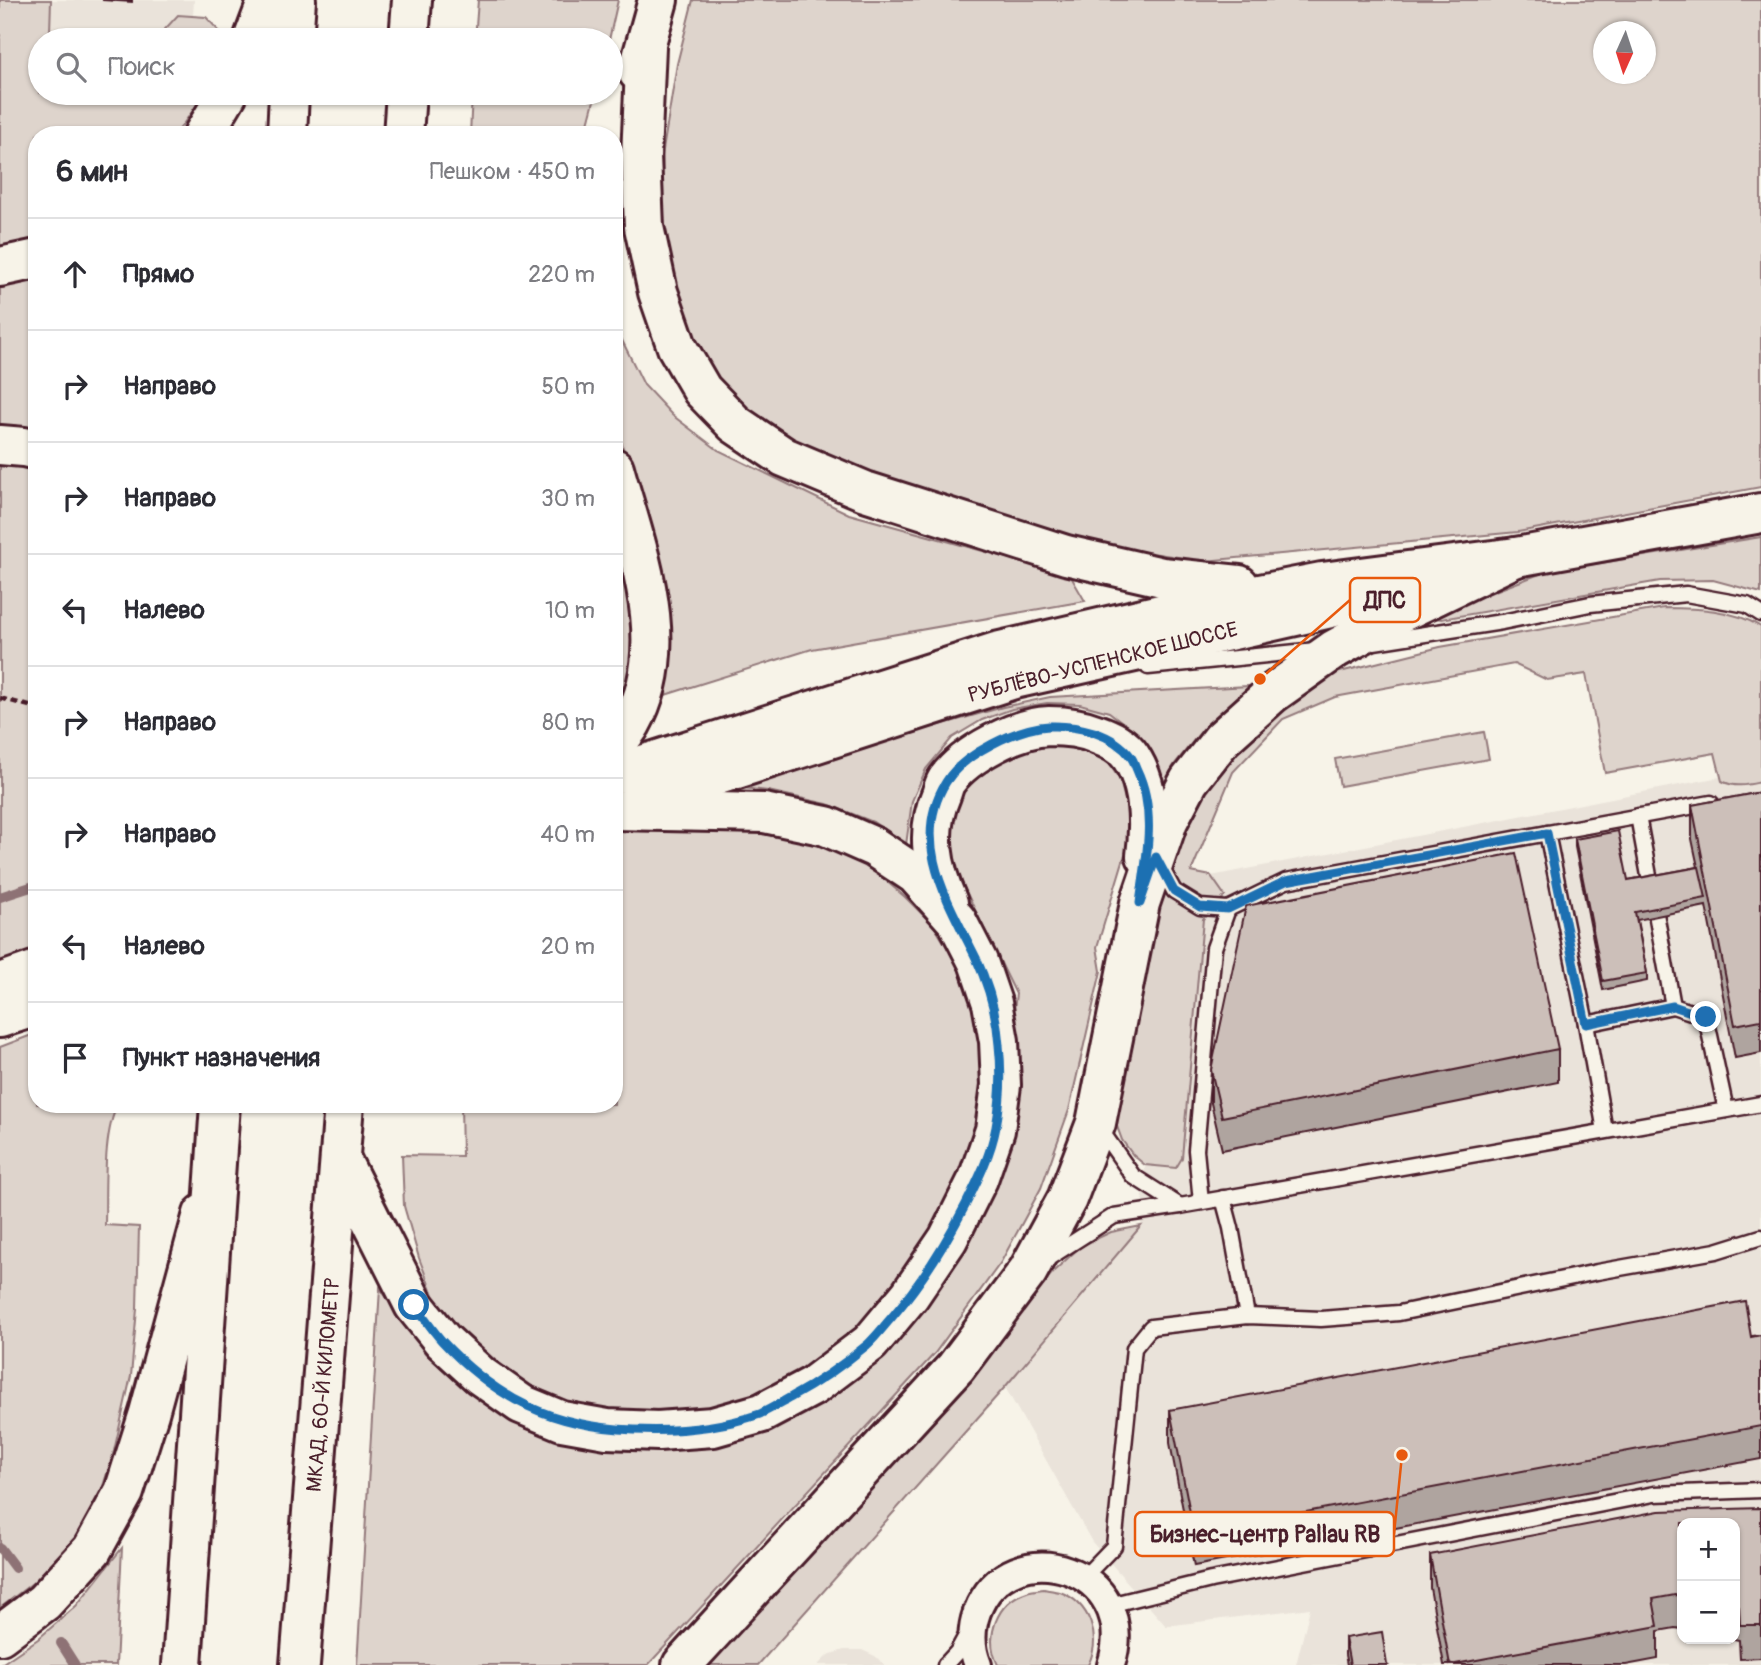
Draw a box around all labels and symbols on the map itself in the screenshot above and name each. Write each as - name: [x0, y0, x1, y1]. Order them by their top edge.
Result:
- north arrow: [1593, 21, 1656, 84]
- callout: ДПС: [1350, 578, 1420, 622]
- text: ДПС: [1362, 586, 1406, 615]
- street label: РУБЛЁВО-УСПЕНСКОЕ ШОССЕ: [966, 616, 1241, 709]
- route end: [1690, 1001, 1721, 1032]
- street label: МКАД, 60-Й КИЛОМЕТР: [301, 1276, 346, 1493]
- route start: [398, 1289, 429, 1320]
- callout: Бизнес-центр Pallau RB: [1135, 1512, 1394, 1556]
- text: Бизнес-центр Pallau RB: [1150, 1520, 1380, 1549]

